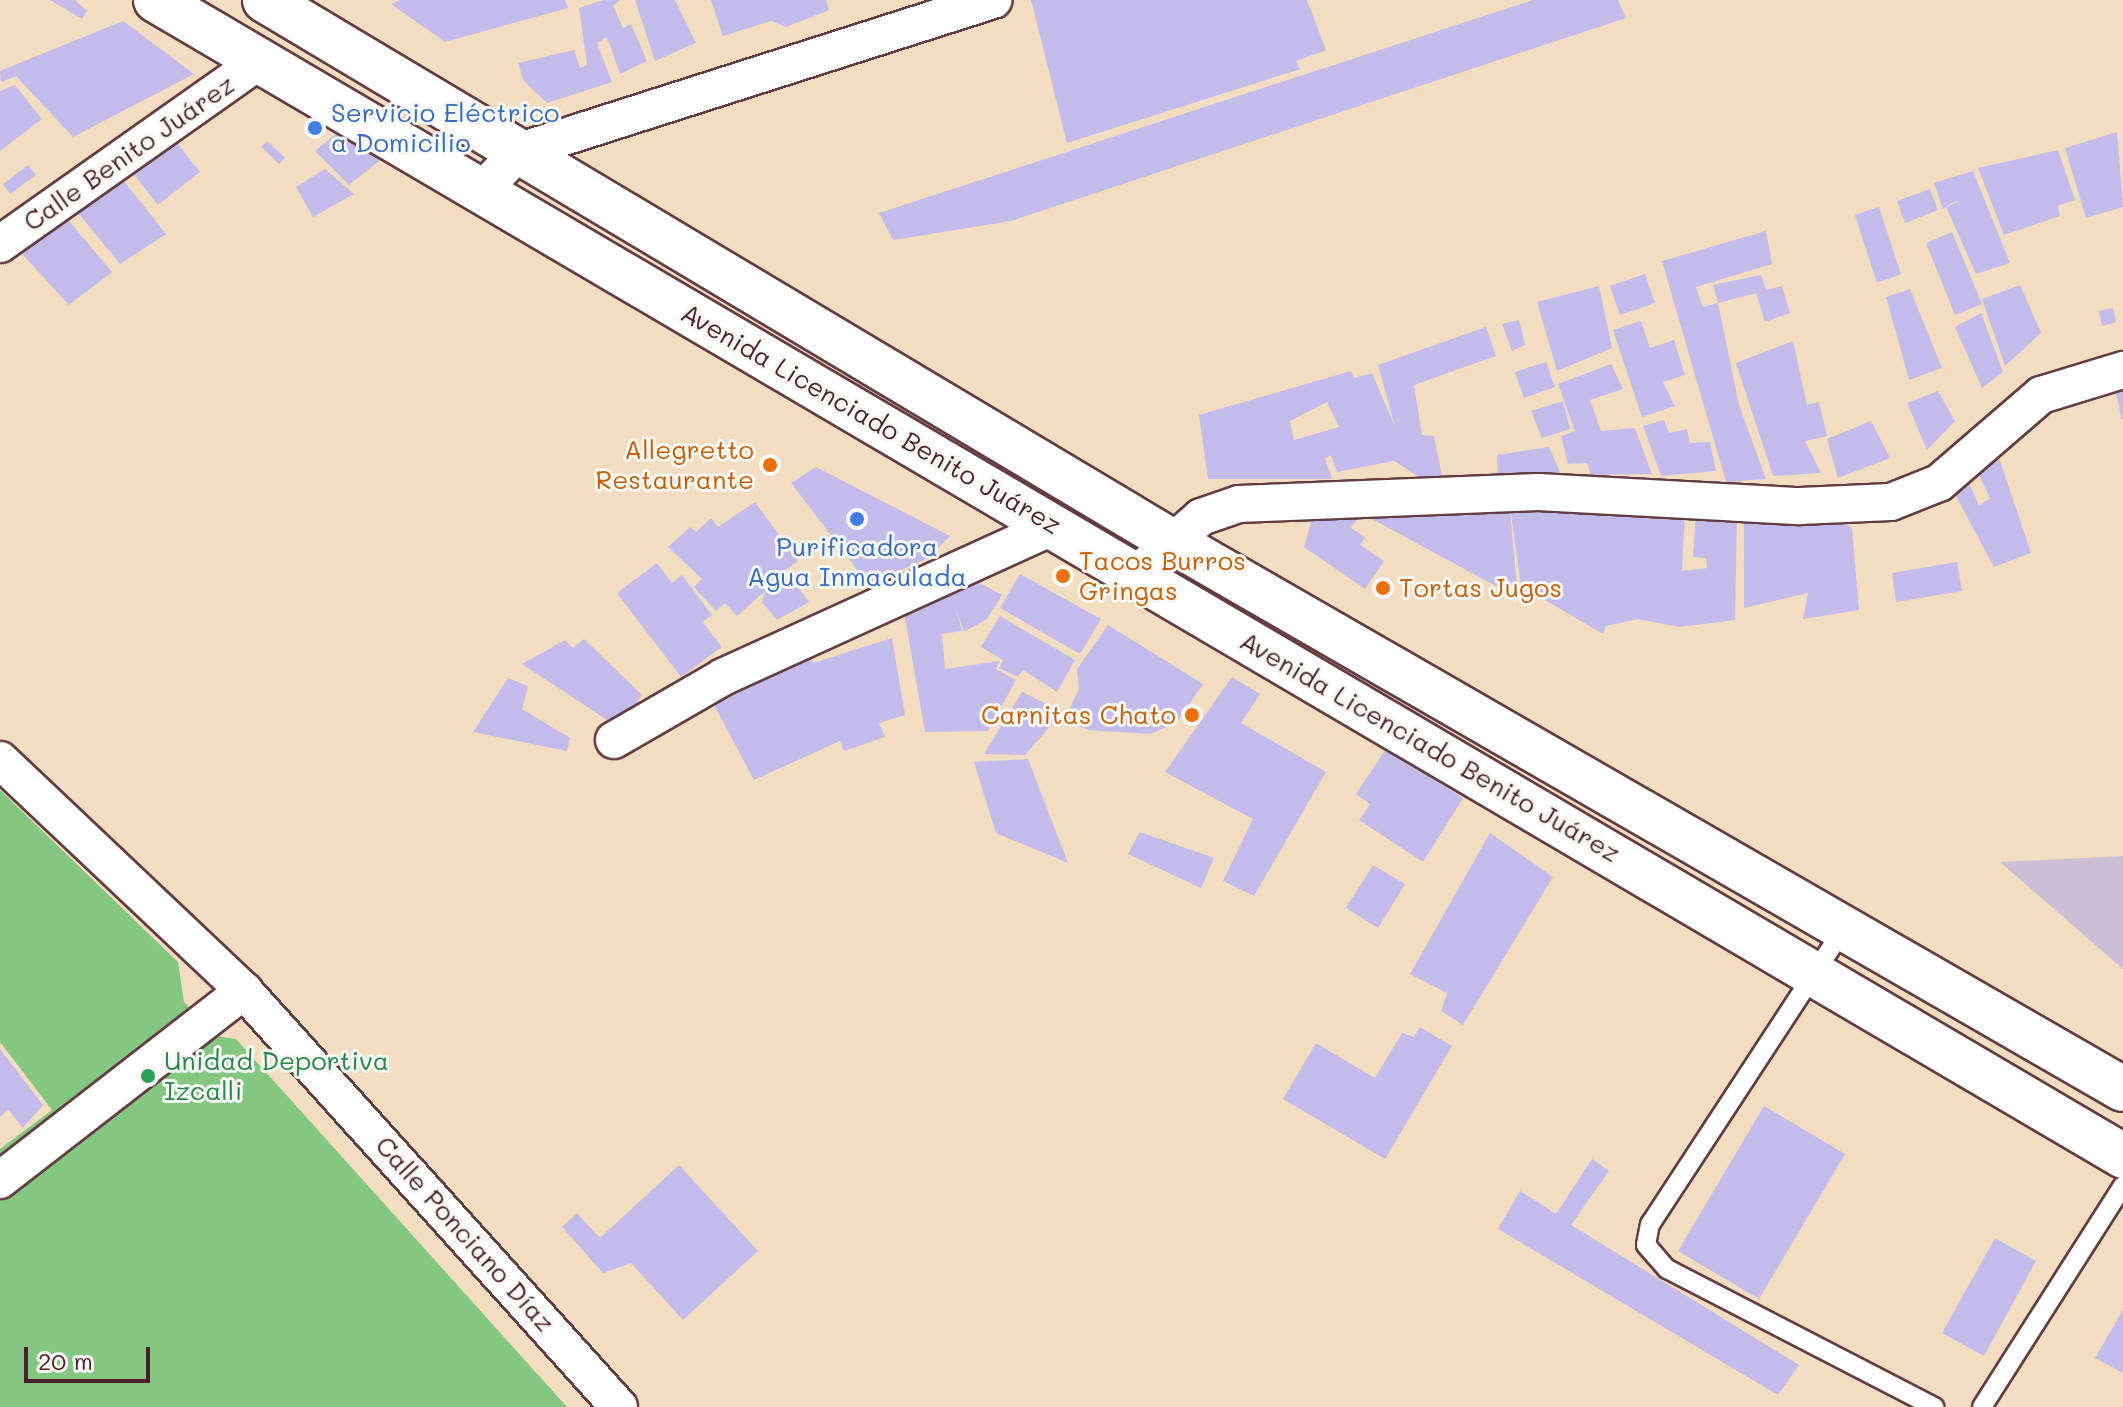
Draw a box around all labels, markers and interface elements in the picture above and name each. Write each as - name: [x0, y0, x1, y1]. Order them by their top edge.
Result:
- street label: Calle Benito Juárez: [18, 68, 240, 238]
- place label: Servicio Eléctrico a Domicilio: [331, 97, 559, 158]
- marker: Servicio Eléctrico a Domicilio: [306, 119, 324, 137]
- street label: Avenida Licenciado Benito Juárez: [675, 297, 1067, 541]
- place label: Allegretto Restaurante: [596, 434, 754, 496]
- marker: Allegretto Restaurante: [761, 456, 779, 474]
- marker: Purificadora Agua Inmaculada: [848, 510, 866, 528]
- place label: Purificadora Agua Inmaculada: [747, 531, 967, 592]
- place label: Tacos Burros Gringas: [1079, 545, 1246, 606]
- marker: Tacos Burros Gringas: [1054, 567, 1072, 585]
- place label: Tortas Jugos: [1399, 572, 1562, 604]
- marker: Tortas Jugos: [1374, 579, 1392, 597]
- street label: Avenida Licenciado Benito Juárez: [1234, 625, 1626, 869]
- place label: Carnitas Chato: [981, 699, 1176, 731]
- marker: Carnitas Chato: [1183, 706, 1201, 724]
- place label: Unidad Deportiva Izcalli: [164, 1045, 389, 1106]
- marker: Unidad Deportiva Izcalli: [139, 1067, 157, 1085]
- street label: Calle Ponciano Díaz: [369, 1130, 561, 1338]
- scale bar: [28, 1331, 154, 1381]
- text: 20 m: [38, 1345, 93, 1376]

